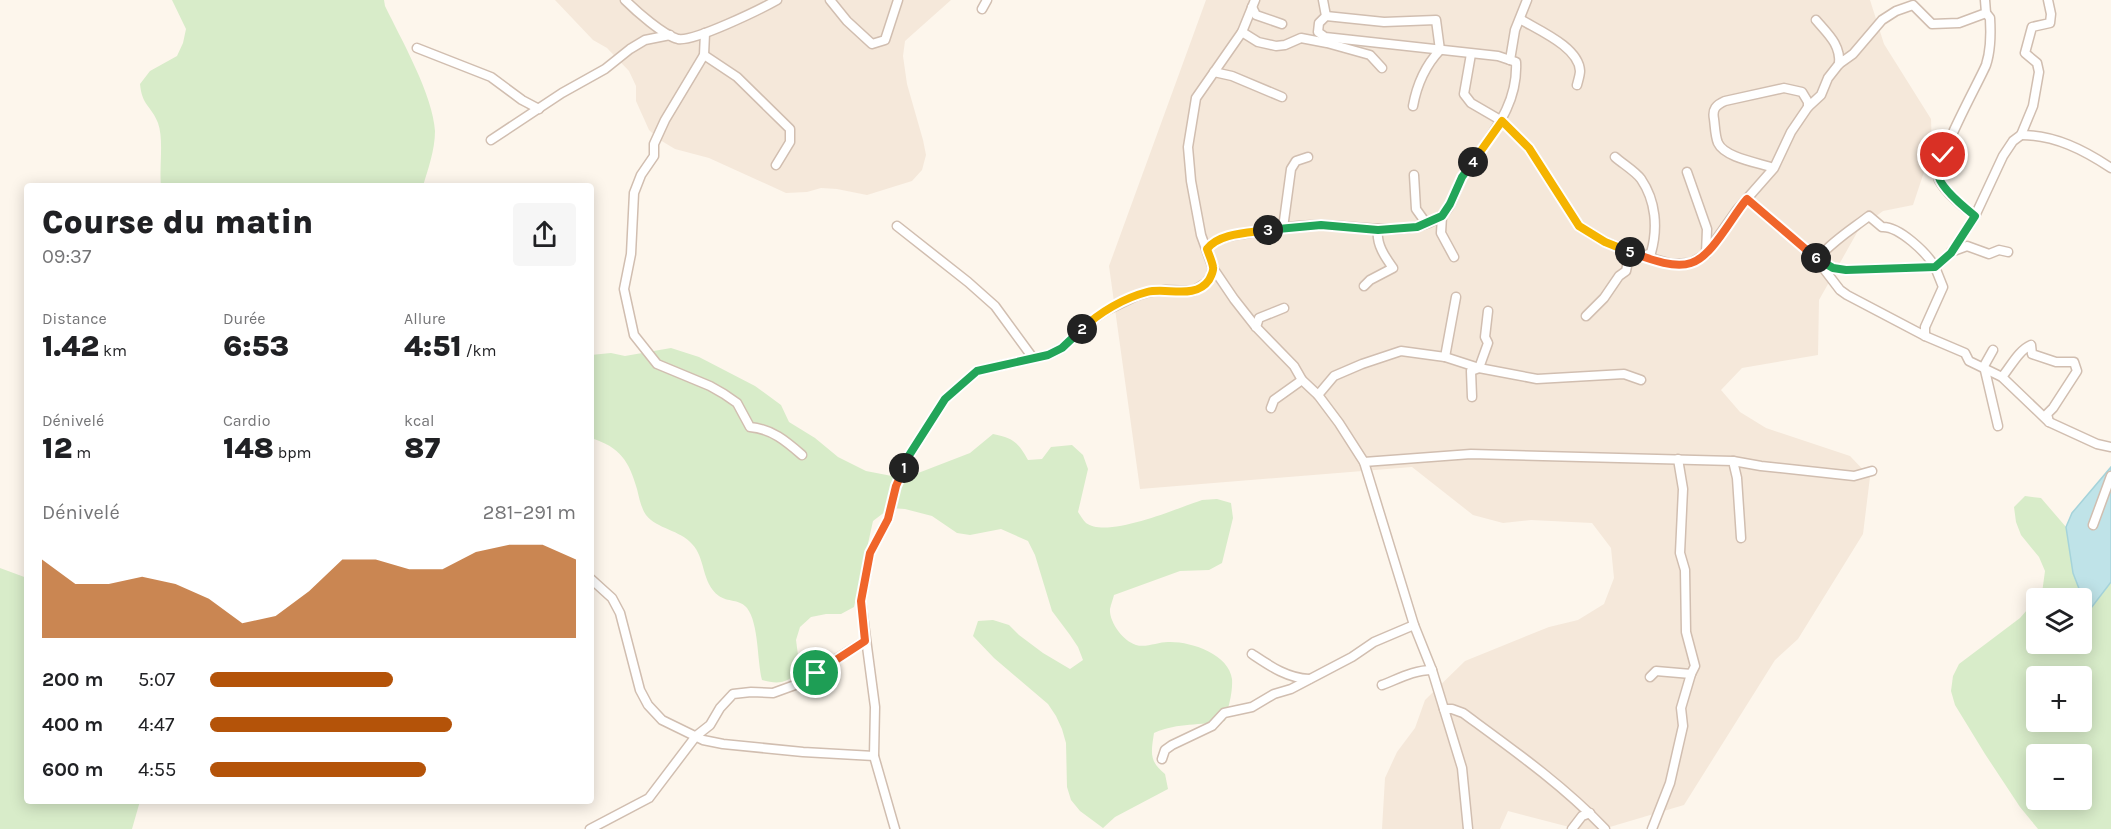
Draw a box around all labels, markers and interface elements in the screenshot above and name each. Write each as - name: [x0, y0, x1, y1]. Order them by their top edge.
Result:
- pin: [1917, 129, 1968, 180]
- icon: check: [1926, 138, 1959, 171]
- pin: 4: [1458, 147, 1488, 177]
- text: 4: [1468, 152, 1478, 171]
- text: Course du matin: [42, 203, 313, 241]
- button: share: [513, 203, 576, 266]
- pin: 3: [1253, 215, 1283, 245]
- text: 3: [1263, 220, 1273, 239]
- pin: 5: [1615, 237, 1645, 267]
- text: 5: [1625, 242, 1635, 261]
- pin: 6: [1801, 243, 1831, 273]
- text: 09:37: [42, 245, 91, 268]
- text: 6: [1811, 248, 1821, 267]
- text: Distance: [42, 309, 107, 328]
- text: Durée: [223, 309, 265, 328]
- text: Allure: [404, 309, 446, 328]
- pin: 2: [1067, 314, 1097, 344]
- text: 2: [1077, 319, 1087, 338]
- text: 1.42: [42, 328, 99, 364]
- text: 6:53: [223, 328, 289, 364]
- text: 4:51: [404, 328, 462, 364]
- text: km: [99, 341, 127, 360]
- text: /km: [462, 341, 497, 360]
- text: Dénivelé: [42, 411, 104, 430]
- text: Cardio: [223, 411, 270, 430]
- text: kcal: [404, 411, 435, 430]
- text: 12: [42, 430, 72, 466]
- text: 148: [223, 430, 274, 466]
- text: 87: [404, 430, 440, 466]
- text: m: [72, 443, 91, 462]
- text: bpm: [274, 443, 312, 462]
- pin: 1: [889, 453, 919, 483]
- text: 1: [901, 458, 907, 477]
- text: Dénivelé: [42, 501, 120, 524]
- text: 281–291 m: [483, 501, 576, 524]
- map controls: [2026, 588, 2092, 810]
- button: layers: [2026, 588, 2092, 654]
- pin: [790, 647, 841, 698]
- icon: arrive: [799, 656, 832, 689]
- button: +: [2026, 666, 2092, 732]
- text: 200 m: [42, 668, 103, 691]
- text: 5:07: [138, 668, 175, 691]
- text: 400 m: [42, 713, 103, 736]
- text: 4:47: [138, 713, 174, 736]
- button: −: [2026, 744, 2092, 810]
- text: 600 m: [42, 758, 103, 781]
- text: 4:55: [138, 758, 176, 781]

